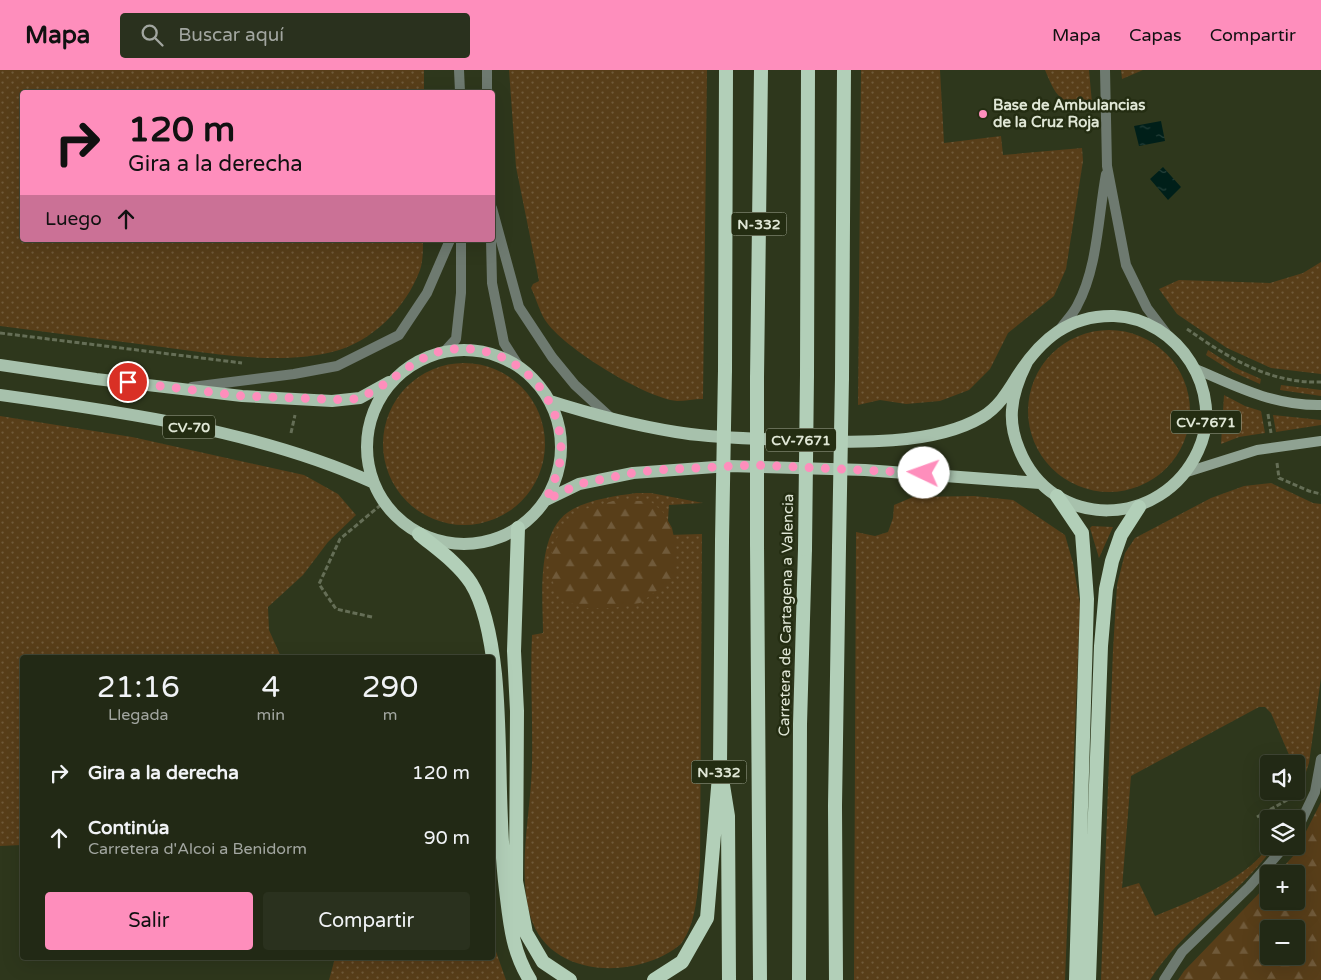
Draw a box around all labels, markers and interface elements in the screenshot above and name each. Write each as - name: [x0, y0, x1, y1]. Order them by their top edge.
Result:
- search box: [120, 13, 470, 58]
- text: Mapa: [25, 21, 90, 50]
- icon: search: [138, 21, 166, 49]
- text: Buscar aquí: [178, 24, 284, 46]
- text: Mapa: [1052, 24, 1101, 46]
- text: Capas: [1129, 24, 1182, 46]
- text: Compartir: [1210, 24, 1296, 46]
- place label: Base de Ambulancias de la Cruz Roja: [993, 96, 1145, 132]
- marker: Base de Ambulancias de la Cruz Roja: [977, 108, 989, 120]
- text: 120 m: [128, 109, 235, 151]
- icon: right: [45, 110, 110, 175]
- text: Gira a la derecha: [128, 151, 303, 177]
- icon: ahead: [112, 205, 140, 233]
- text: Luego: [45, 208, 102, 230]
- road number: N-332: [732, 212, 786, 236]
- pin: [107, 361, 149, 403]
- icon: arrive: [114, 368, 142, 396]
- road number: CV-7671: [1171, 411, 1241, 434]
- road number: CV-70: [163, 416, 215, 438]
- road number: CV-7671: [766, 428, 836, 452]
- position arrow: [897, 446, 949, 498]
- street label: Carretera de Cartagena a Valencia: [775, 494, 797, 736]
- text: 21:16: [97, 669, 180, 706]
- text: 4: [261, 669, 280, 706]
- text: 290: [362, 669, 418, 706]
- text: Llegada: [108, 705, 169, 725]
- text: min: [257, 705, 285, 725]
- text: m: [383, 705, 397, 725]
- map controls: [1260, 755, 1305, 965]
- button: sound: [1260, 755, 1305, 800]
- icon: right: [45, 759, 73, 787]
- road number: N-332: [692, 760, 746, 784]
- text: Gira a la derecha: [88, 762, 239, 784]
- text: 120 m: [412, 762, 470, 784]
- button: layers: [1260, 810, 1305, 855]
- text: Continúa: [88, 817, 170, 839]
- icon: ahead: [45, 824, 73, 852]
- text: 90 m: [424, 827, 470, 849]
- text: Carretera d'Alcoi a Benidorm: [88, 839, 307, 859]
- button: +: [1260, 865, 1305, 910]
- button: Salir: [45, 892, 253, 950]
- button: Compartir: [263, 892, 470, 950]
- button: −: [1260, 920, 1305, 965]

